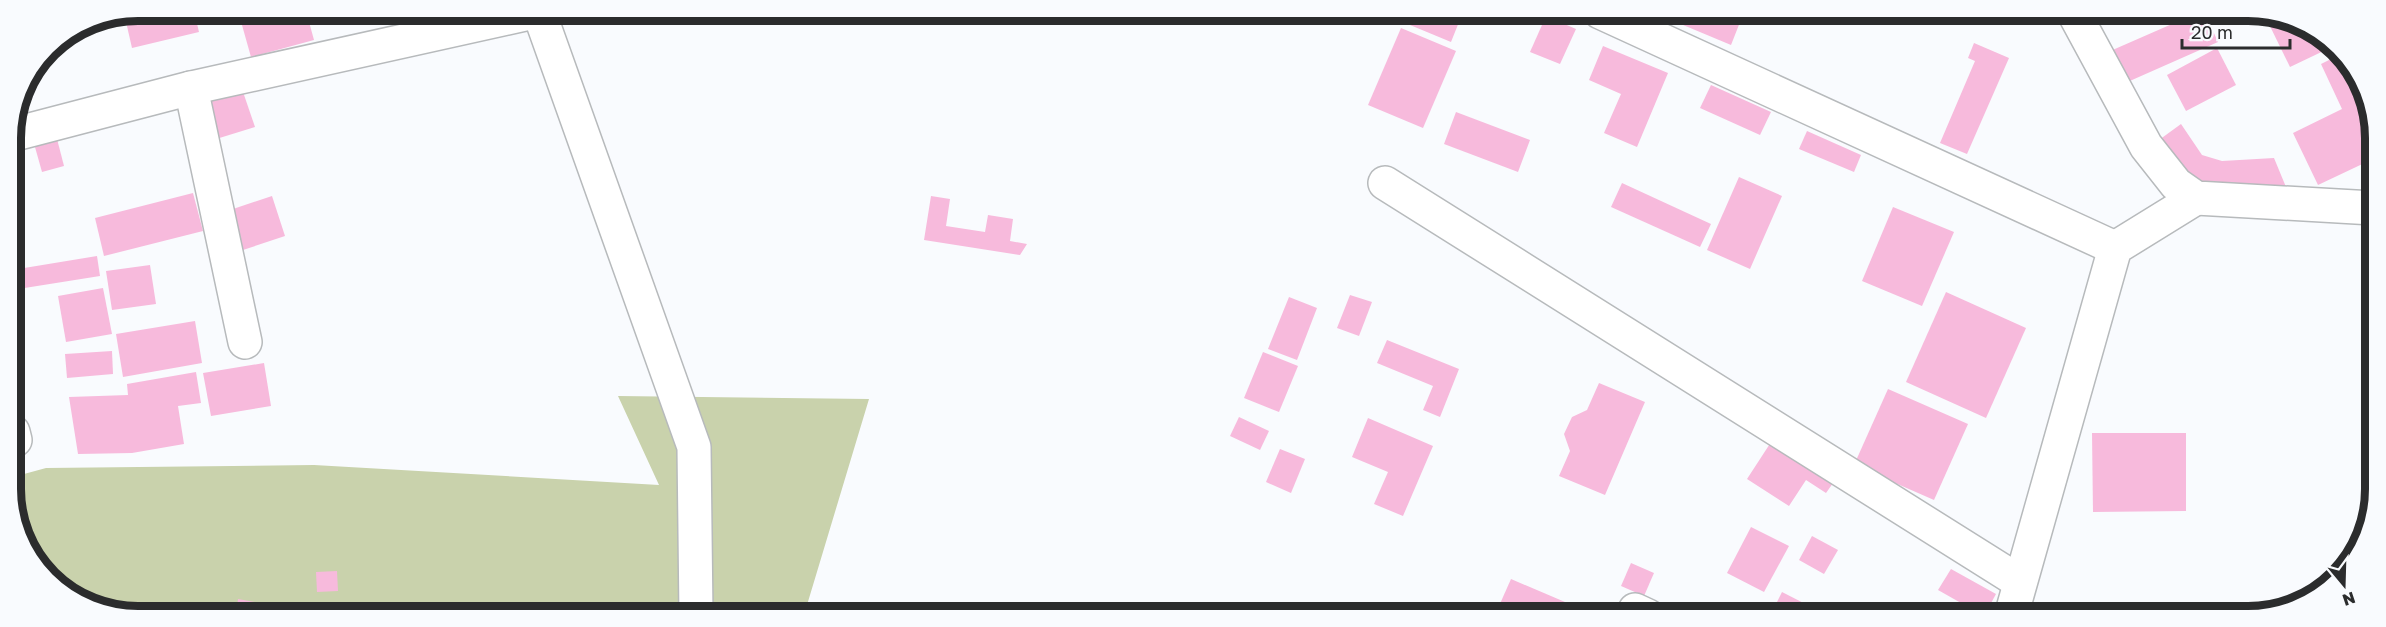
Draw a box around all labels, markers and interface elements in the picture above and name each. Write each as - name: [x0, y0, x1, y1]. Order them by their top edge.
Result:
- scale bar: [2182, 12, 2290, 50]
- text: 20 m: [2191, 21, 2233, 43]
- north arrow: [2314, 555, 2374, 615]
- text: N: [2340, 588, 2358, 611]

